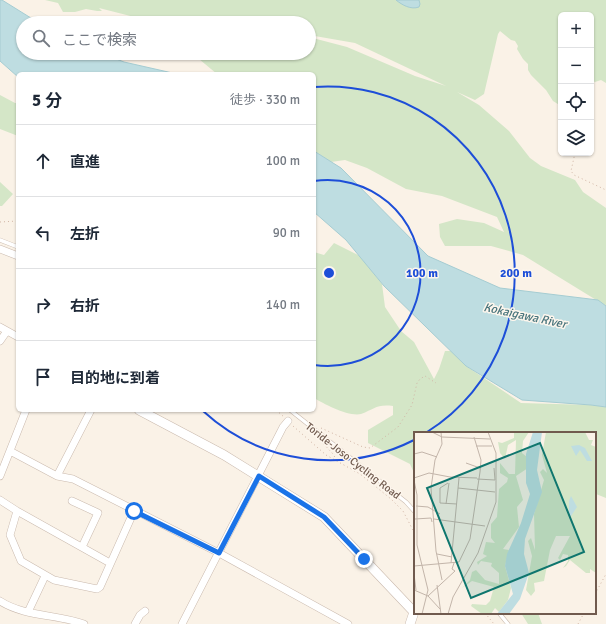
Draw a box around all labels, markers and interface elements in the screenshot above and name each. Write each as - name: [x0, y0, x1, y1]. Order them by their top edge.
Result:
- map controls: [558, 12, 594, 156]
- button: +: [558, 12, 594, 48]
- search box: [16, 16, 316, 60]
- icon: search: [30, 27, 52, 49]
- text: ここで検索: [62, 31, 137, 49]
- button: −: [558, 48, 594, 84]
- button: locate: [558, 84, 594, 120]
- text: 5 分: [32, 90, 62, 111]
- text: 徒歩 · 330 m: [230, 92, 300, 108]
- button: layers: [558, 120, 594, 156]
- icon: ahead: [32, 150, 54, 172]
- text: 直進: [70, 153, 100, 171]
- text: 100 m: [266, 153, 300, 169]
- icon: left: [32, 222, 54, 244]
- text: 左折: [70, 225, 100, 243]
- text: 90 m: [273, 225, 300, 241]
- centre of rings: [322, 266, 336, 280]
- text: 100 m: [406, 266, 438, 281]
- text: 200 m: [500, 266, 532, 281]
- icon: right: [32, 294, 54, 316]
- text: 右折: [70, 297, 100, 315]
- text: 140 m: [266, 297, 300, 313]
- water label: Kokaigawa River: [482, 300, 569, 332]
- icon: arrive: [32, 366, 54, 388]
- text: 目的地に到着: [70, 369, 160, 387]
- street label: Toride-Joso Cycling Road: [303, 420, 403, 502]
- inset map: [414, 432, 596, 614]
- route start: [125, 502, 143, 520]
- route end: [355, 550, 373, 568]

